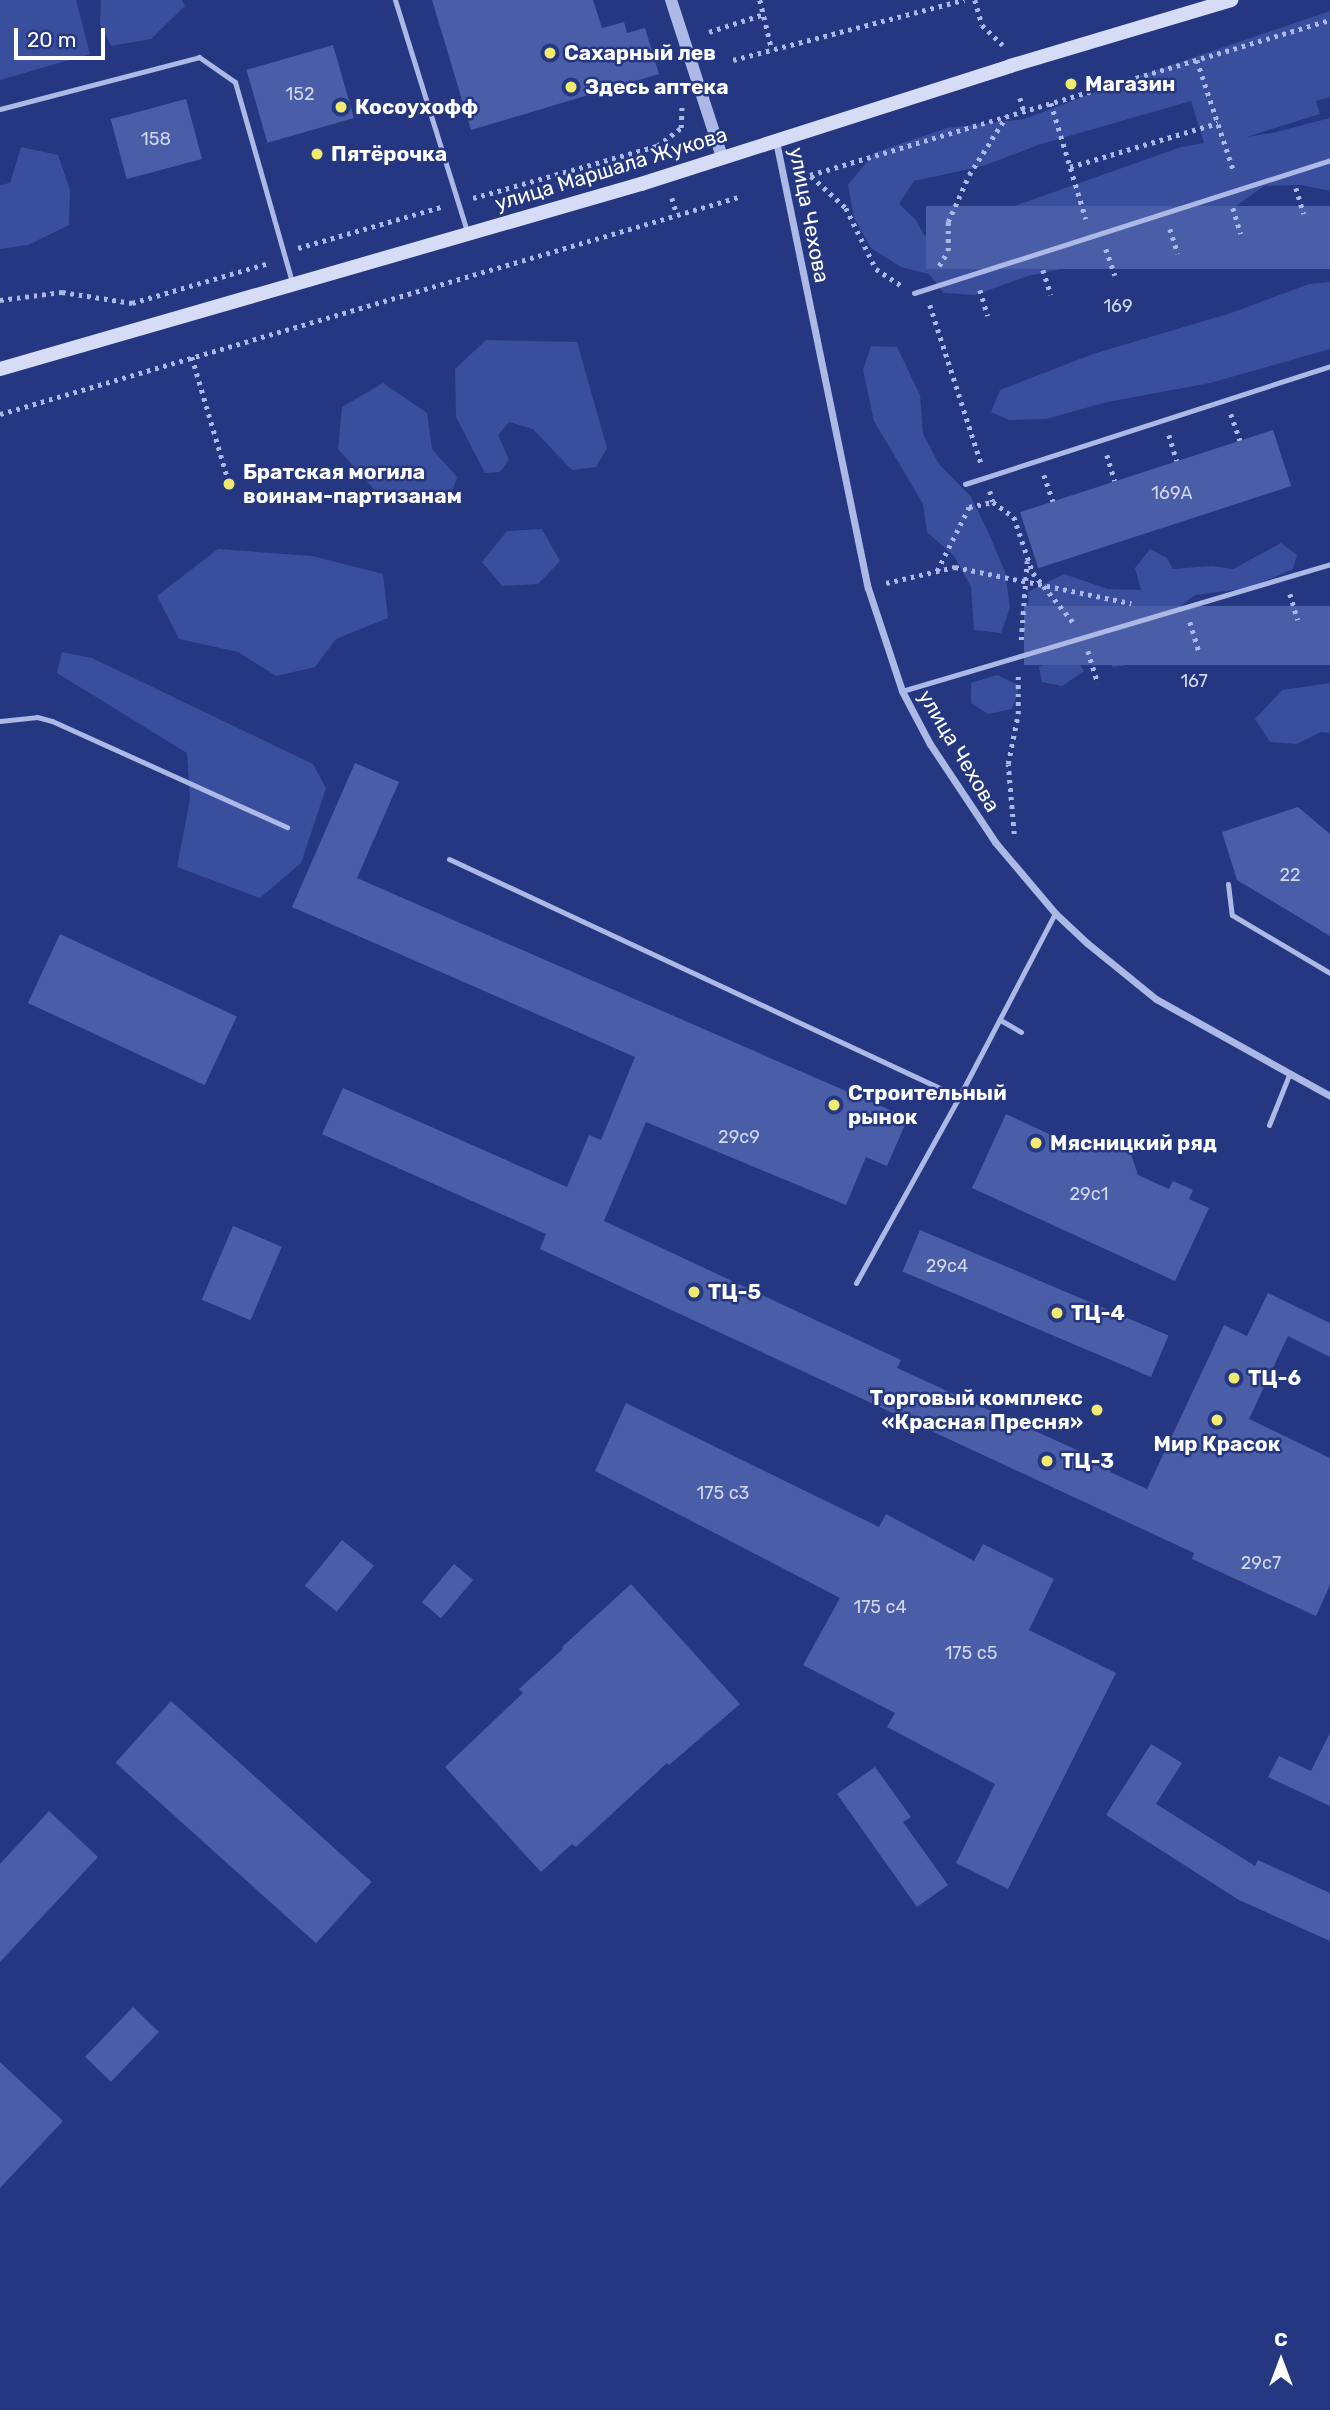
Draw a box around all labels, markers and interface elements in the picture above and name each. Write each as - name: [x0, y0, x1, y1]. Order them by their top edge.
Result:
- scale bar: [18, 14, 108, 58]
- text: 20 m: [27, 27, 76, 52]
- place label: Сахарный лев: [564, 40, 716, 66]
- marker: Сахарный лев: [542, 45, 558, 61]
- place label: Магазин: [1085, 71, 1175, 97]
- place label: Здесь аптека: [585, 74, 729, 100]
- marker: Магазин: [1063, 76, 1079, 92]
- marker: Здесь аптека: [563, 79, 579, 95]
- house number: 152: [286, 83, 314, 105]
- place label: Косоухофф: [355, 94, 478, 120]
- marker: Косоухофф: [333, 99, 349, 115]
- street label: улица Маршала Жукова: [492, 122, 730, 216]
- house number: 158: [141, 128, 171, 150]
- place label: Пятёрочка: [331, 141, 447, 167]
- street label: улица Чехова: [783, 145, 835, 285]
- marker: Пятёрочка: [309, 146, 325, 162]
- house number: 169: [1103, 295, 1133, 317]
- place label: Братская могила воинам-партизанам: [243, 459, 462, 509]
- marker: Братская могила воинам-партизанам: [221, 476, 237, 492]
- house number: 169А: [1151, 482, 1193, 504]
- house number: 167: [1180, 670, 1208, 692]
- street label: улица Чехова: [913, 685, 1005, 817]
- house number: 22: [1279, 864, 1301, 886]
- place label: Строительный рынок: [848, 1080, 1007, 1130]
- marker: Строительный рынок: [826, 1097, 842, 1113]
- house number: 29с9: [718, 1126, 760, 1148]
- place label: Мясницкий ряд: [1050, 1130, 1217, 1156]
- marker: Мясницкий ряд: [1028, 1135, 1044, 1151]
- house number: 29с1: [1070, 1183, 1108, 1205]
- house number: 29с4: [926, 1255, 968, 1277]
- place label: ТЦ-5: [708, 1279, 761, 1305]
- marker: ТЦ-5: [686, 1284, 702, 1300]
- place label: ТЦ-4: [1071, 1300, 1125, 1326]
- marker: ТЦ-4: [1049, 1305, 1065, 1321]
- place label: ТЦ-6: [1248, 1365, 1301, 1391]
- marker: ТЦ-6: [1226, 1370, 1242, 1386]
- place label: Торговый комплекс «Красная Пресня»: [870, 1385, 1083, 1435]
- marker: Торговый комплекс «Красная Пресня»: [1089, 1402, 1105, 1418]
- marker: Мир Красок: [1209, 1412, 1225, 1428]
- place label: Мир Красок: [1154, 1431, 1280, 1457]
- place label: ТЦ-3: [1061, 1448, 1114, 1474]
- marker: ТЦ-3: [1039, 1453, 1055, 1469]
- house number: 175 с3: [697, 1482, 749, 1504]
- house number: 29с7: [1241, 1552, 1281, 1574]
- house number: 175 с4: [853, 1596, 907, 1618]
- house number: 175 с5: [945, 1642, 997, 1664]
- north arrow: [1246, 2326, 1316, 2396]
- text: С: [1274, 2328, 1288, 2351]

